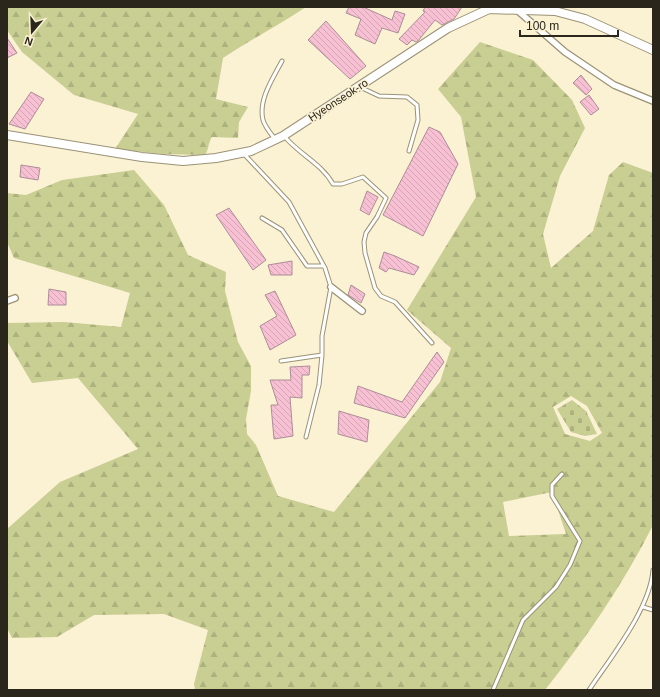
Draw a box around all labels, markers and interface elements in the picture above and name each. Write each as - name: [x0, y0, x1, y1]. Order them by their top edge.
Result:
- north arrow: [12, 12, 52, 52]
- scale bar: [520, 12, 618, 38]
- text: 100 m: [526, 19, 559, 33]
- text: N: [23, 34, 34, 48]
- street label: Hyeonseok-ro: [306, 76, 370, 124]

